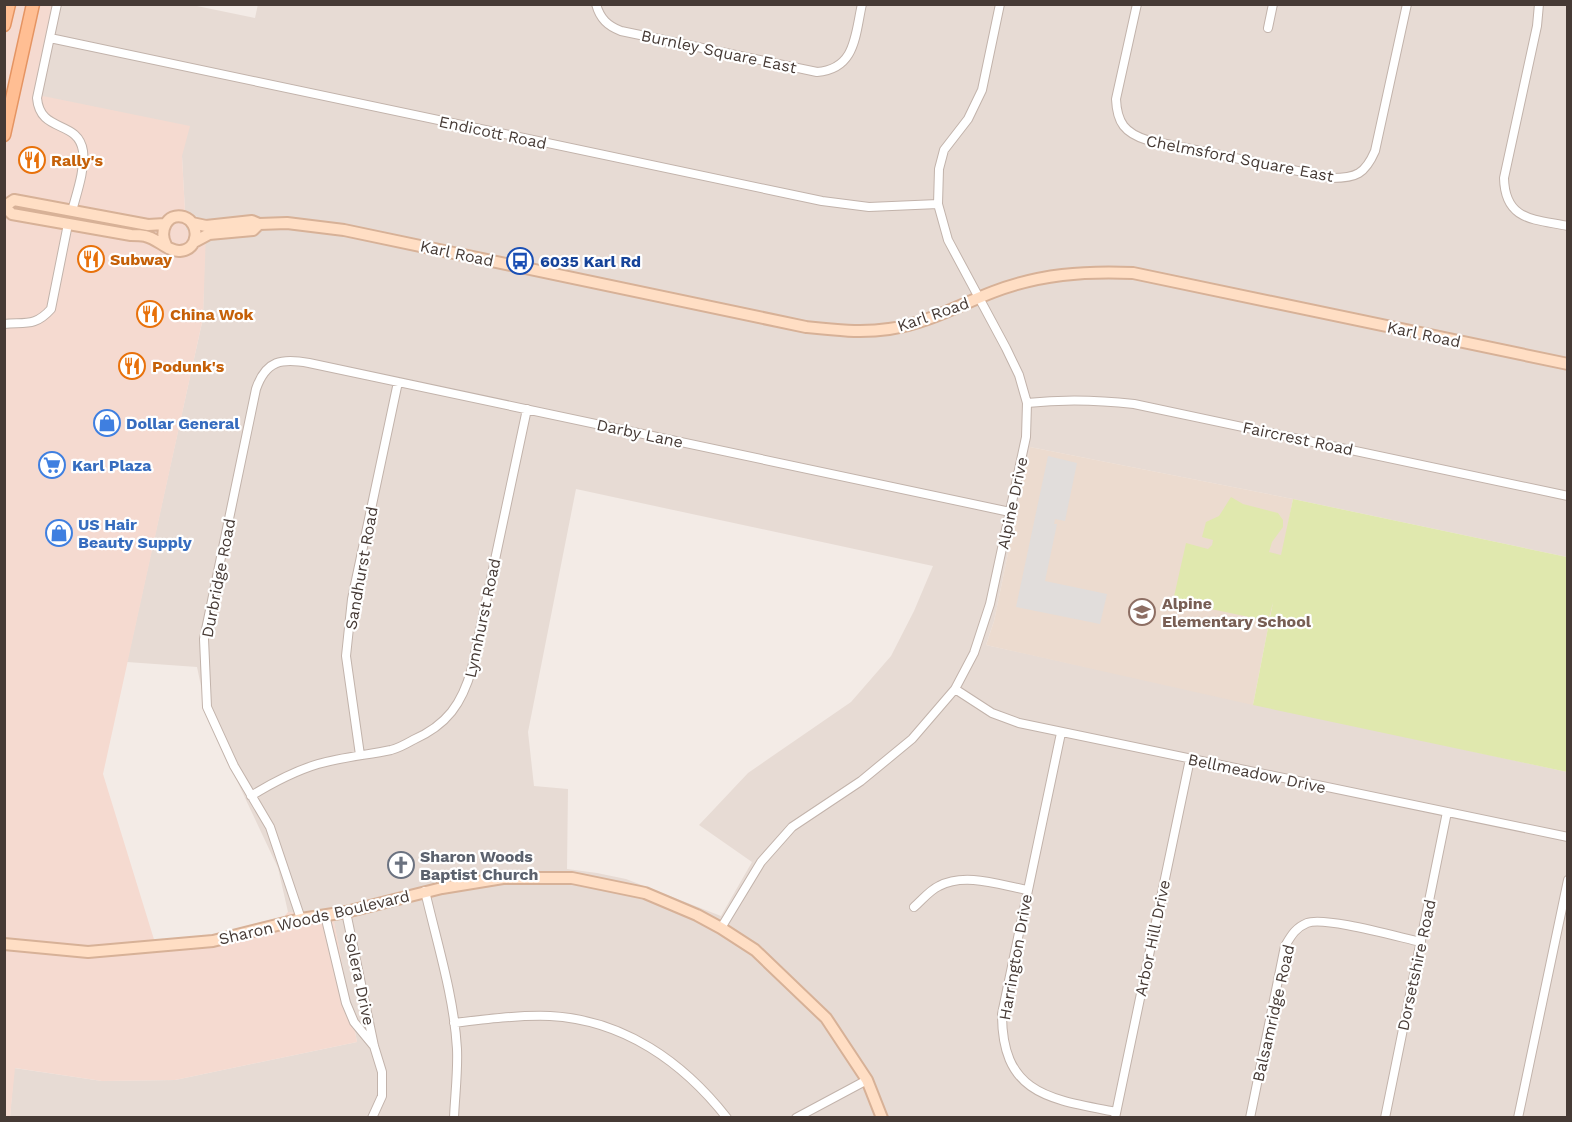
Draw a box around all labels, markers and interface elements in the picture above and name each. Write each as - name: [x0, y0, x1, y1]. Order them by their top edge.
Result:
- street label: Burnley Square East: [639, 26, 799, 77]
- street label: Endicott Road: [437, 112, 549, 153]
- street label: Chelmsford Square East: [1144, 131, 1336, 186]
- restaurant icon: Rally's: [17, 145, 47, 175]
- place label: Rally's: [51, 151, 103, 170]
- street label: Karl Road: [418, 236, 495, 271]
- restaurant icon: Subway: [76, 244, 106, 274]
- bus stop icon: 6035 Karl Rd: [505, 246, 535, 276]
- place label: Subway: [110, 250, 173, 269]
- place label: 6035 Karl Rd: [540, 252, 641, 271]
- street label: Karl Road: [895, 293, 972, 336]
- restaurant icon: China Wok: [135, 299, 165, 329]
- place label: China Wok: [170, 305, 253, 324]
- street label: Karl Road: [1385, 317, 1462, 352]
- restaurant icon: Podunk's: [117, 351, 147, 381]
- place label: Podunk's: [152, 357, 225, 376]
- shop icon: Dollar General: [92, 408, 122, 438]
- place label: Dollar General: [126, 414, 240, 433]
- street label: Darby Lane: [595, 415, 685, 452]
- street label: Faircrest Road: [1241, 417, 1355, 459]
- supermarket icon: Karl Plaza: [37, 450, 67, 480]
- street label: Alpine Drive: [993, 455, 1032, 551]
- place label: Karl Plaza: [72, 456, 152, 475]
- street label: Sandhurst Road: [341, 505, 382, 631]
- place label: US Hair Beauty Supply: [78, 515, 193, 552]
- street label: Durbridge Road: [198, 517, 239, 639]
- shop icon: US Hair Beauty Supply: [44, 518, 74, 548]
- street label: Lynnhurst Road: [461, 557, 504, 680]
- place label: Alpine Elementary School: [1162, 594, 1312, 631]
- school or university icon: Alpine Elementary School: [1127, 597, 1157, 627]
- street label: Bellmeadow Drive: [1186, 750, 1328, 797]
- place label: Sharon Woods Baptist Church: [420, 847, 538, 884]
- church icon: Sharon Woods Baptist Church: [386, 850, 416, 880]
- street label: Arbor Hill Drive: [1131, 878, 1174, 998]
- street label: Sharon Woods Boulevard: [217, 886, 411, 949]
- street label: Harrington Drive: [995, 892, 1036, 1022]
- street label: Dorsetshire Road: [1393, 898, 1440, 1033]
- street label: Solera Drive: [340, 931, 379, 1027]
- street label: Balsamridge Road: [1248, 943, 1299, 1084]

